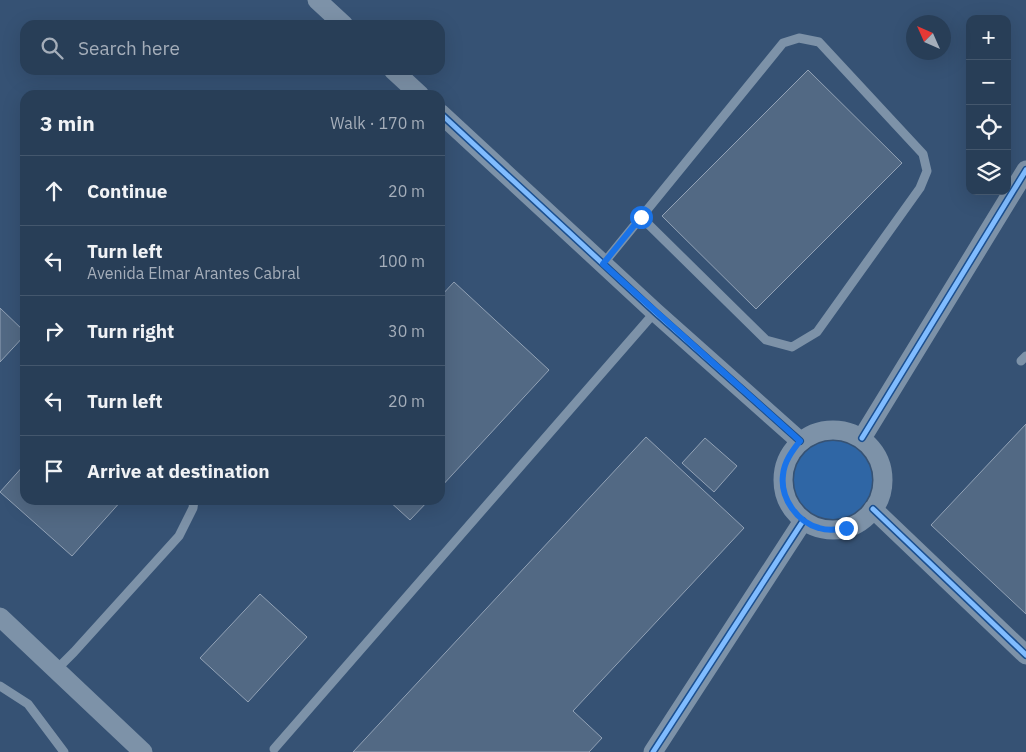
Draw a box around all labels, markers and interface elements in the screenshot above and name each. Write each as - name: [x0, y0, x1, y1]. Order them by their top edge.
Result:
- north arrow: [906, 15, 951, 60]
- map controls: [966, 15, 1011, 195]
- button: +: [966, 15, 1011, 60]
- search box: [20, 20, 445, 75]
- icon: search: [38, 34, 66, 62]
- text: Search here: [78, 36, 180, 60]
- button: −: [966, 60, 1011, 105]
- button: locate: [966, 105, 1011, 150]
- text: 3 min: [40, 109, 95, 137]
- text: Walk · 170 m: [330, 113, 425, 133]
- button: layers: [966, 150, 1011, 195]
- icon: ahead: [40, 177, 68, 205]
- text: Continue: [87, 179, 167, 203]
- text: 20 m: [388, 181, 425, 201]
- route start: [630, 206, 653, 229]
- text: Turn left: [87, 239, 163, 263]
- icon: left: [40, 247, 68, 275]
- text: 100 m: [378, 251, 425, 271]
- text: Avenida Elmar Arantes Cabral: [87, 263, 300, 283]
- icon: right: [40, 317, 68, 345]
- text: Turn right: [87, 319, 174, 343]
- text: 30 m: [388, 321, 425, 341]
- icon: left: [40, 387, 68, 415]
- text: Turn left: [87, 389, 163, 413]
- text: 20 m: [388, 391, 425, 411]
- icon: arrive: [40, 457, 68, 485]
- text: Arrive at destination: [87, 459, 270, 483]
- route end: [835, 517, 858, 540]

